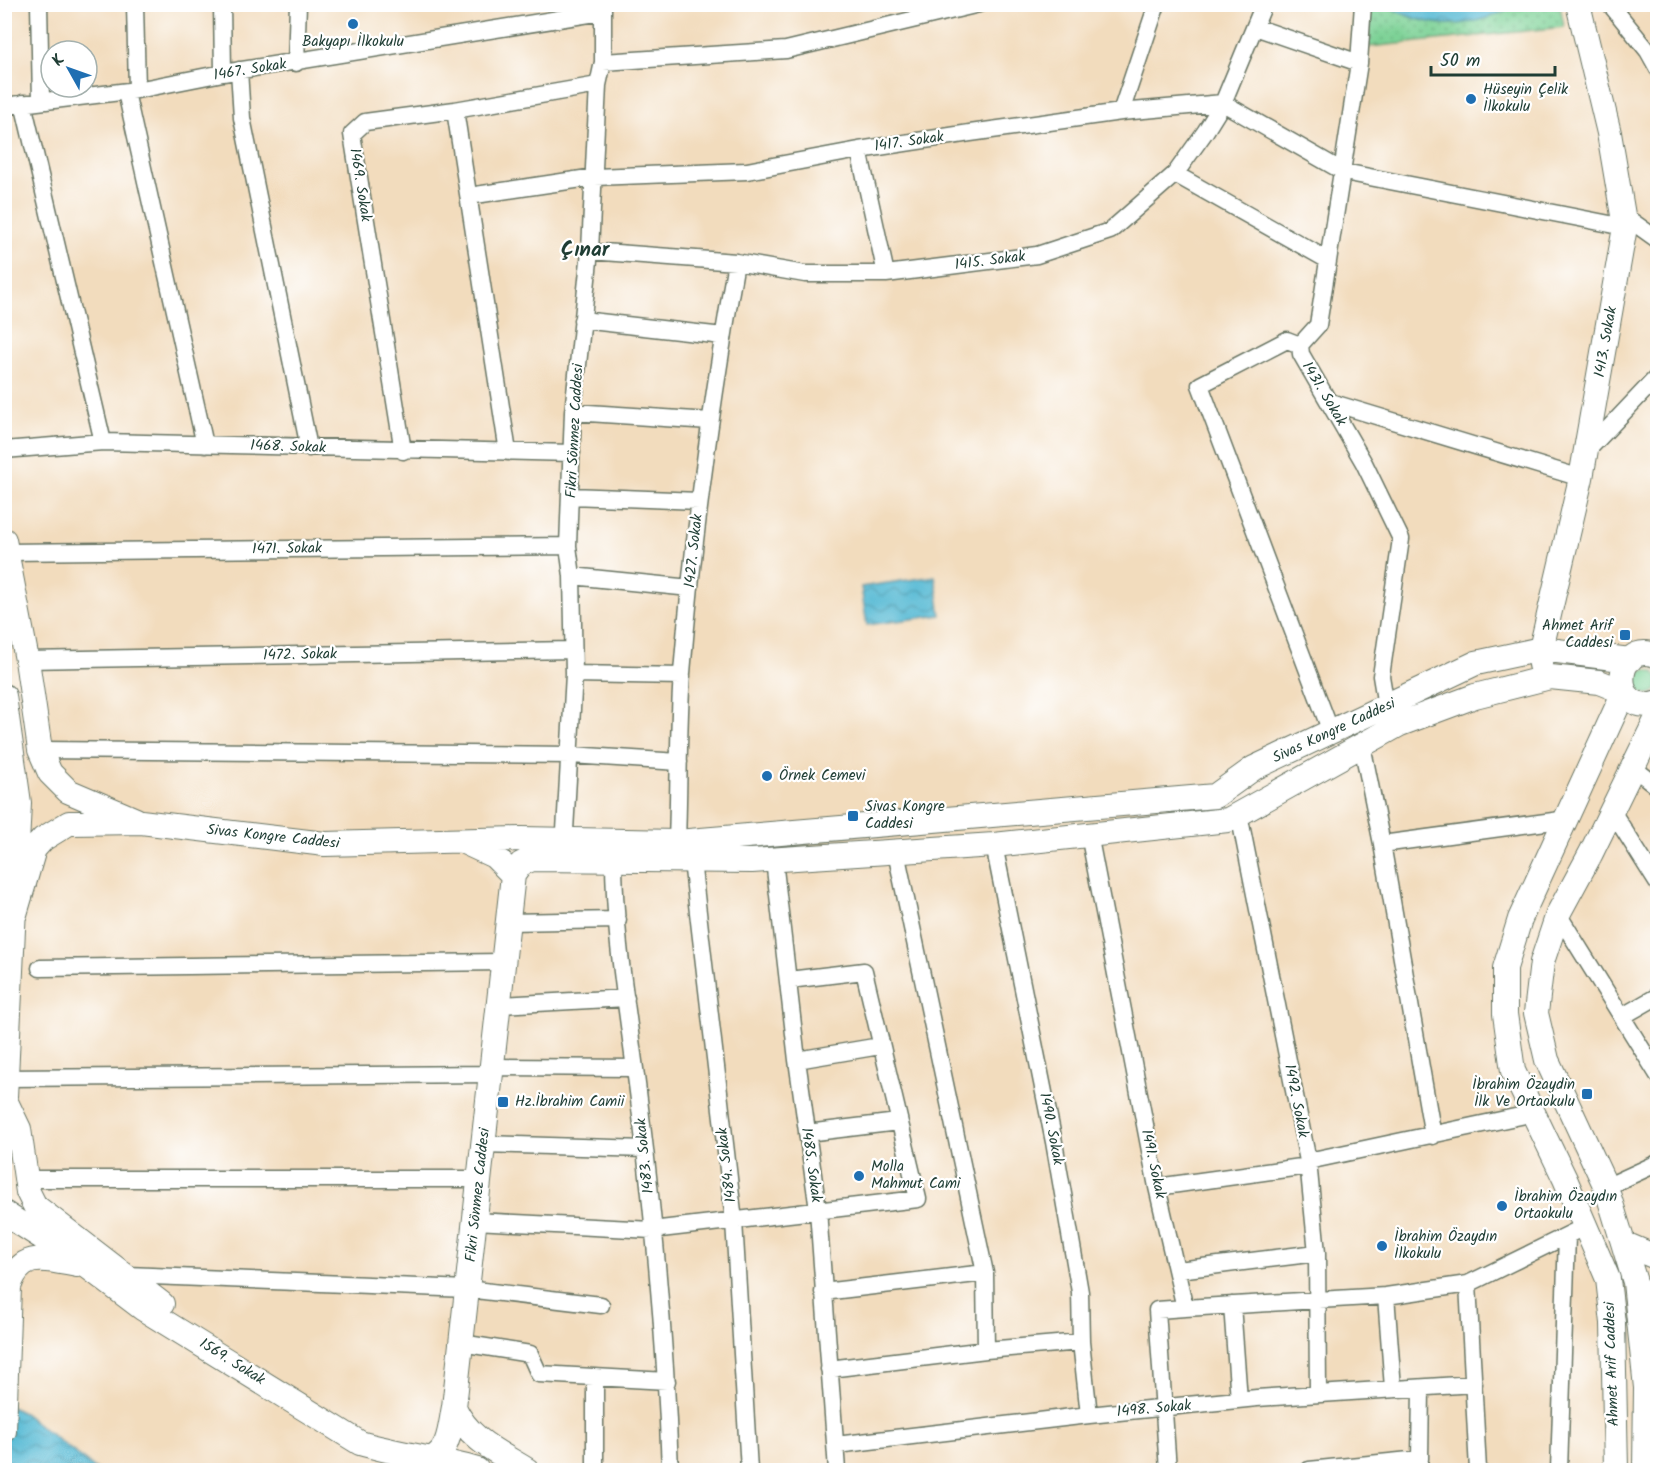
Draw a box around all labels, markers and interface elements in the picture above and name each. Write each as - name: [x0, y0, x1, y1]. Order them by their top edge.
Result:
- marker: Bakyapı İlkokulu: [346, 17, 360, 31]
- place label: Bakyapı İlkokulu: [302, 30, 404, 54]
- north arrow: [39, 39, 99, 99]
- scale bar: [1431, 39, 1556, 77]
- text: 50 m: [1440, 47, 1480, 76]
- text: K: [46, 48, 72, 72]
- street label: 1467. Sokak: [212, 52, 289, 88]
- place label: Hüseyin Çelik İlkokulu: [1483, 78, 1569, 119]
- marker: Hüseyin Çelik İlkokulu: [1464, 92, 1478, 106]
- street label: 1417. Sokak: [873, 125, 946, 159]
- street label: 1469. Sokak: [342, 147, 378, 224]
- district label: Çınar: [561, 234, 611, 267]
- street label: 1415. Sokak: [953, 245, 1028, 277]
- street label: 1413. Sokak: [1588, 304, 1624, 379]
- street label: 1431. Sokak: [1295, 357, 1353, 432]
- street label: Fikri Sönmez Caddesi: [559, 362, 591, 499]
- street label: 1468. Sokak: [250, 434, 327, 460]
- street label: 1427. Sokak: [678, 512, 710, 589]
- street label: 1471. Sokak: [252, 536, 323, 562]
- place label: Ahmet Arif Caddesi: [1542, 614, 1614, 655]
- marker: Ahmet Arif Caddesi: [1618, 628, 1632, 642]
- street label: 1472. Sokak: [263, 642, 338, 668]
- street label: Sivas Kongre Caddesi: [1268, 691, 1401, 770]
- place label: Örnek Cemevi: [779, 764, 867, 788]
- marker: Örnek Cemevi: [760, 769, 774, 783]
- place label: Sivas Kongre Caddesi: [865, 795, 945, 836]
- marker: Sivas Kongre Caddesi: [846, 809, 860, 823]
- street label: Sivas Kongre Caddesi: [205, 818, 342, 856]
- street label: 1492. Sokak: [1277, 1062, 1315, 1141]
- place label: İbrahim Özaydin İlk Ve Ortaokulu: [1472, 1073, 1575, 1114]
- marker: İbrahim Özaydin İlk Ve Ortaokulu: [1580, 1087, 1594, 1101]
- place label: Hz.İbrahim Camii: [515, 1090, 626, 1114]
- street label: 1490. Sokak: [1032, 1091, 1070, 1168]
- marker: Hz.İbrahim Camii: [496, 1095, 510, 1109]
- street label: 1483. Sokak: [629, 1116, 661, 1195]
- street label: Fikri Sönmez Caddesi: [459, 1125, 497, 1263]
- street label: 1484. Sokak: [710, 1125, 744, 1204]
- street label: 1485. Sokak: [794, 1126, 828, 1205]
- street label: 1491. Sokak: [1134, 1127, 1172, 1202]
- place label: Molla Mahmut Cami: [871, 1155, 962, 1196]
- marker: Molla Mahmut Cami: [852, 1169, 866, 1183]
- place label: İbrahim Özaydın Ortaokulu: [1514, 1185, 1617, 1226]
- marker: İbrahim Özaydın Ortaokulu: [1495, 1199, 1509, 1213]
- place label: İbrahim Özaydın İlkokulu: [1394, 1225, 1497, 1266]
- marker: İbrahim Özaydın İlkokulu: [1375, 1239, 1389, 1253]
- street label: Ahmet Arif Caddesi: [1598, 1300, 1626, 1427]
- street label: 1569. Sokak: [194, 1332, 270, 1392]
- street label: 1498. Sokak: [1116, 1394, 1193, 1424]

